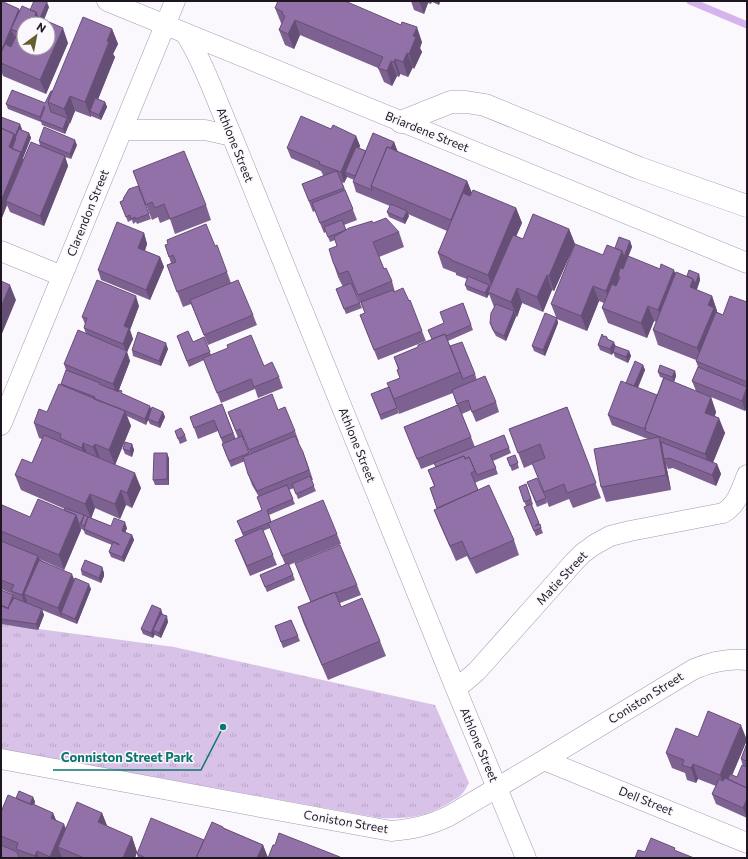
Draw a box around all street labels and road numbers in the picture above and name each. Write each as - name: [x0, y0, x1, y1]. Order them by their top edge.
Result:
- street label: Athlone Street: [215, 105, 257, 184]
- street label: Briardene Street: [383, 108, 471, 154]
- street label: Clarendon Street: [63, 167, 111, 258]
- street label: Athlone Street: [337, 405, 379, 484]
- street label: Matie Street: [533, 548, 590, 607]
- street label: Coniston Street: [605, 668, 686, 726]
- street label: Athlone Street: [458, 705, 502, 784]
- street label: Dell Street: [617, 783, 676, 817]
- street label: Coniston Street: [303, 807, 390, 835]

